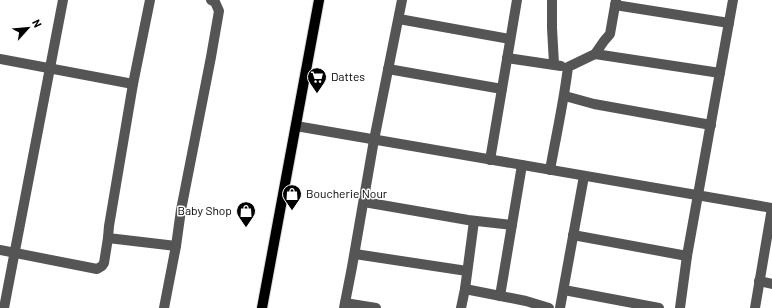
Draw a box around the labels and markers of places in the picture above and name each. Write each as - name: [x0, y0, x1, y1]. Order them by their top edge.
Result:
- supermarket icon: Dattes: [306, 66, 328, 94]
- place label: Dattes: [331, 69, 365, 83]
- shop icon: Boucherie Nour: [281, 183, 303, 211]
- place label: Boucherie Nour: [306, 186, 388, 200]
- shop icon: Baby Shop: [235, 200, 257, 228]
- place label: Baby Shop: [177, 203, 232, 217]

